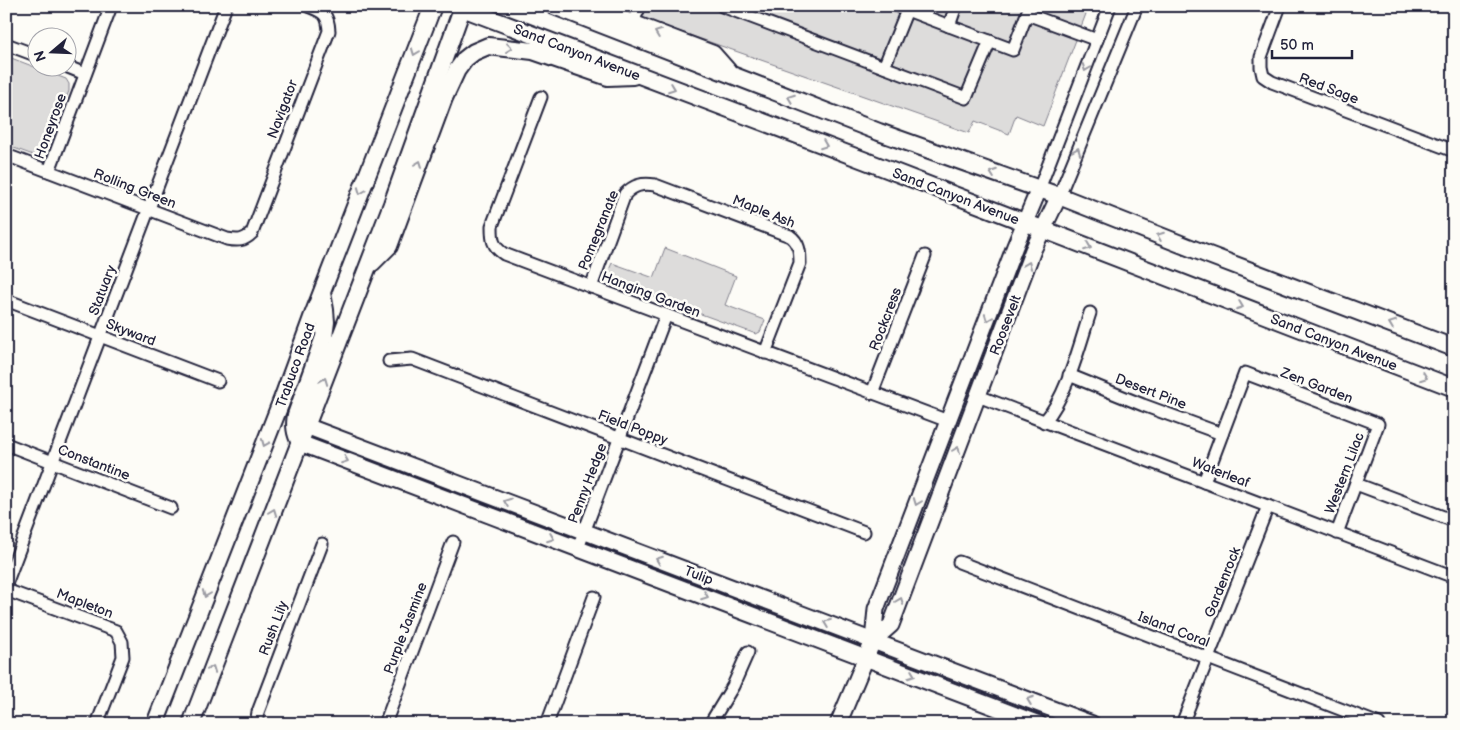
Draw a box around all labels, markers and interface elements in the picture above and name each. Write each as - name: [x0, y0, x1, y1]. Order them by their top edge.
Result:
- street label: Sand Canyon Avenue: [511, 20, 643, 84]
- north arrow: [28, 28, 78, 78]
- scale bar: [1272, 28, 1352, 60]
- one-way arrow: [654, 29, 663, 39]
- text: 50 m: [1280, 36, 1314, 55]
- one-way arrow: [505, 42, 513, 53]
- one-way arrow: [411, 47, 421, 55]
- text: N: [30, 48, 50, 64]
- one-way arrow: [1082, 63, 1092, 72]
- street label: Red Sage: [1297, 69, 1361, 108]
- street label: Navigator: [264, 77, 302, 141]
- one-way arrow: [667, 82, 676, 92]
- street label: Honeyrose: [31, 91, 70, 161]
- one-way arrow: [788, 93, 796, 103]
- one-way arrow: [819, 139, 828, 149]
- one-way arrow: [1071, 147, 1082, 156]
- one-way arrow: [413, 160, 423, 169]
- street label: Sand Canyon Avenue: [890, 164, 1022, 228]
- street label: Rolling Green: [91, 165, 179, 212]
- one-way arrow: [989, 168, 998, 178]
- one-way arrow: [357, 186, 367, 195]
- street label: Pomegranate: [575, 188, 622, 273]
- street label: Maple Ash: [730, 191, 798, 232]
- one-way arrow: [1156, 232, 1165, 242]
- one-way arrow: [1083, 241, 1092, 251]
- one-way arrow: [1022, 261, 1032, 270]
- street label: Statuary: [85, 262, 120, 318]
- street label: Hanging Garden: [599, 268, 703, 321]
- street label: Rockcress: [866, 285, 905, 353]
- street label: Roosevelt: [986, 292, 1025, 358]
- one-way arrow: [1235, 300, 1243, 310]
- street label: Sand Canyon Avenue: [1268, 310, 1400, 374]
- one-way arrow: [983, 313, 994, 322]
- street label: Skyward: [104, 315, 158, 350]
- street label: Trabuco Road: [272, 320, 319, 410]
- one-way arrow: [1388, 320, 1397, 330]
- street label: Zen Garden: [1277, 364, 1355, 407]
- street label: Desert Pine: [1113, 370, 1189, 413]
- one-way arrow: [1419, 371, 1428, 381]
- one-way arrow: [317, 377, 328, 386]
- street label: Field Poppy: [596, 406, 671, 449]
- street label: Western Lilac: [1321, 430, 1368, 516]
- one-way arrow: [261, 438, 272, 447]
- street label: Constantine: [55, 441, 132, 484]
- street label: Penny Hedge: [564, 441, 611, 526]
- one-way arrow: [952, 446, 962, 454]
- one-way arrow: [340, 454, 349, 464]
- street label: Waterleaf: [1189, 454, 1253, 492]
- one-way arrow: [913, 497, 923, 506]
- one-way arrow: [503, 498, 512, 508]
- one-way arrow: [267, 508, 277, 517]
- one-way arrow: [546, 532, 555, 542]
- street label: Gardenrock: [1201, 544, 1244, 620]
- one-way arrow: [655, 556, 664, 566]
- street label: Tulip: [682, 562, 716, 589]
- street label: Purple Jasmine: [380, 580, 431, 677]
- street label: Mapleton: [54, 585, 116, 622]
- one-way arrow: [202, 589, 212, 598]
- one-way arrow: [700, 590, 709, 600]
- street label: Rush Lily: [255, 598, 292, 658]
- one-way arrow: [894, 598, 904, 606]
- street label: Island Coral: [1135, 608, 1212, 651]
- one-way arrow: [824, 619, 832, 629]
- one-way arrow: [206, 665, 216, 674]
- one-way arrow: [907, 669, 915, 679]
- one-way arrow: [1026, 696, 1035, 706]

